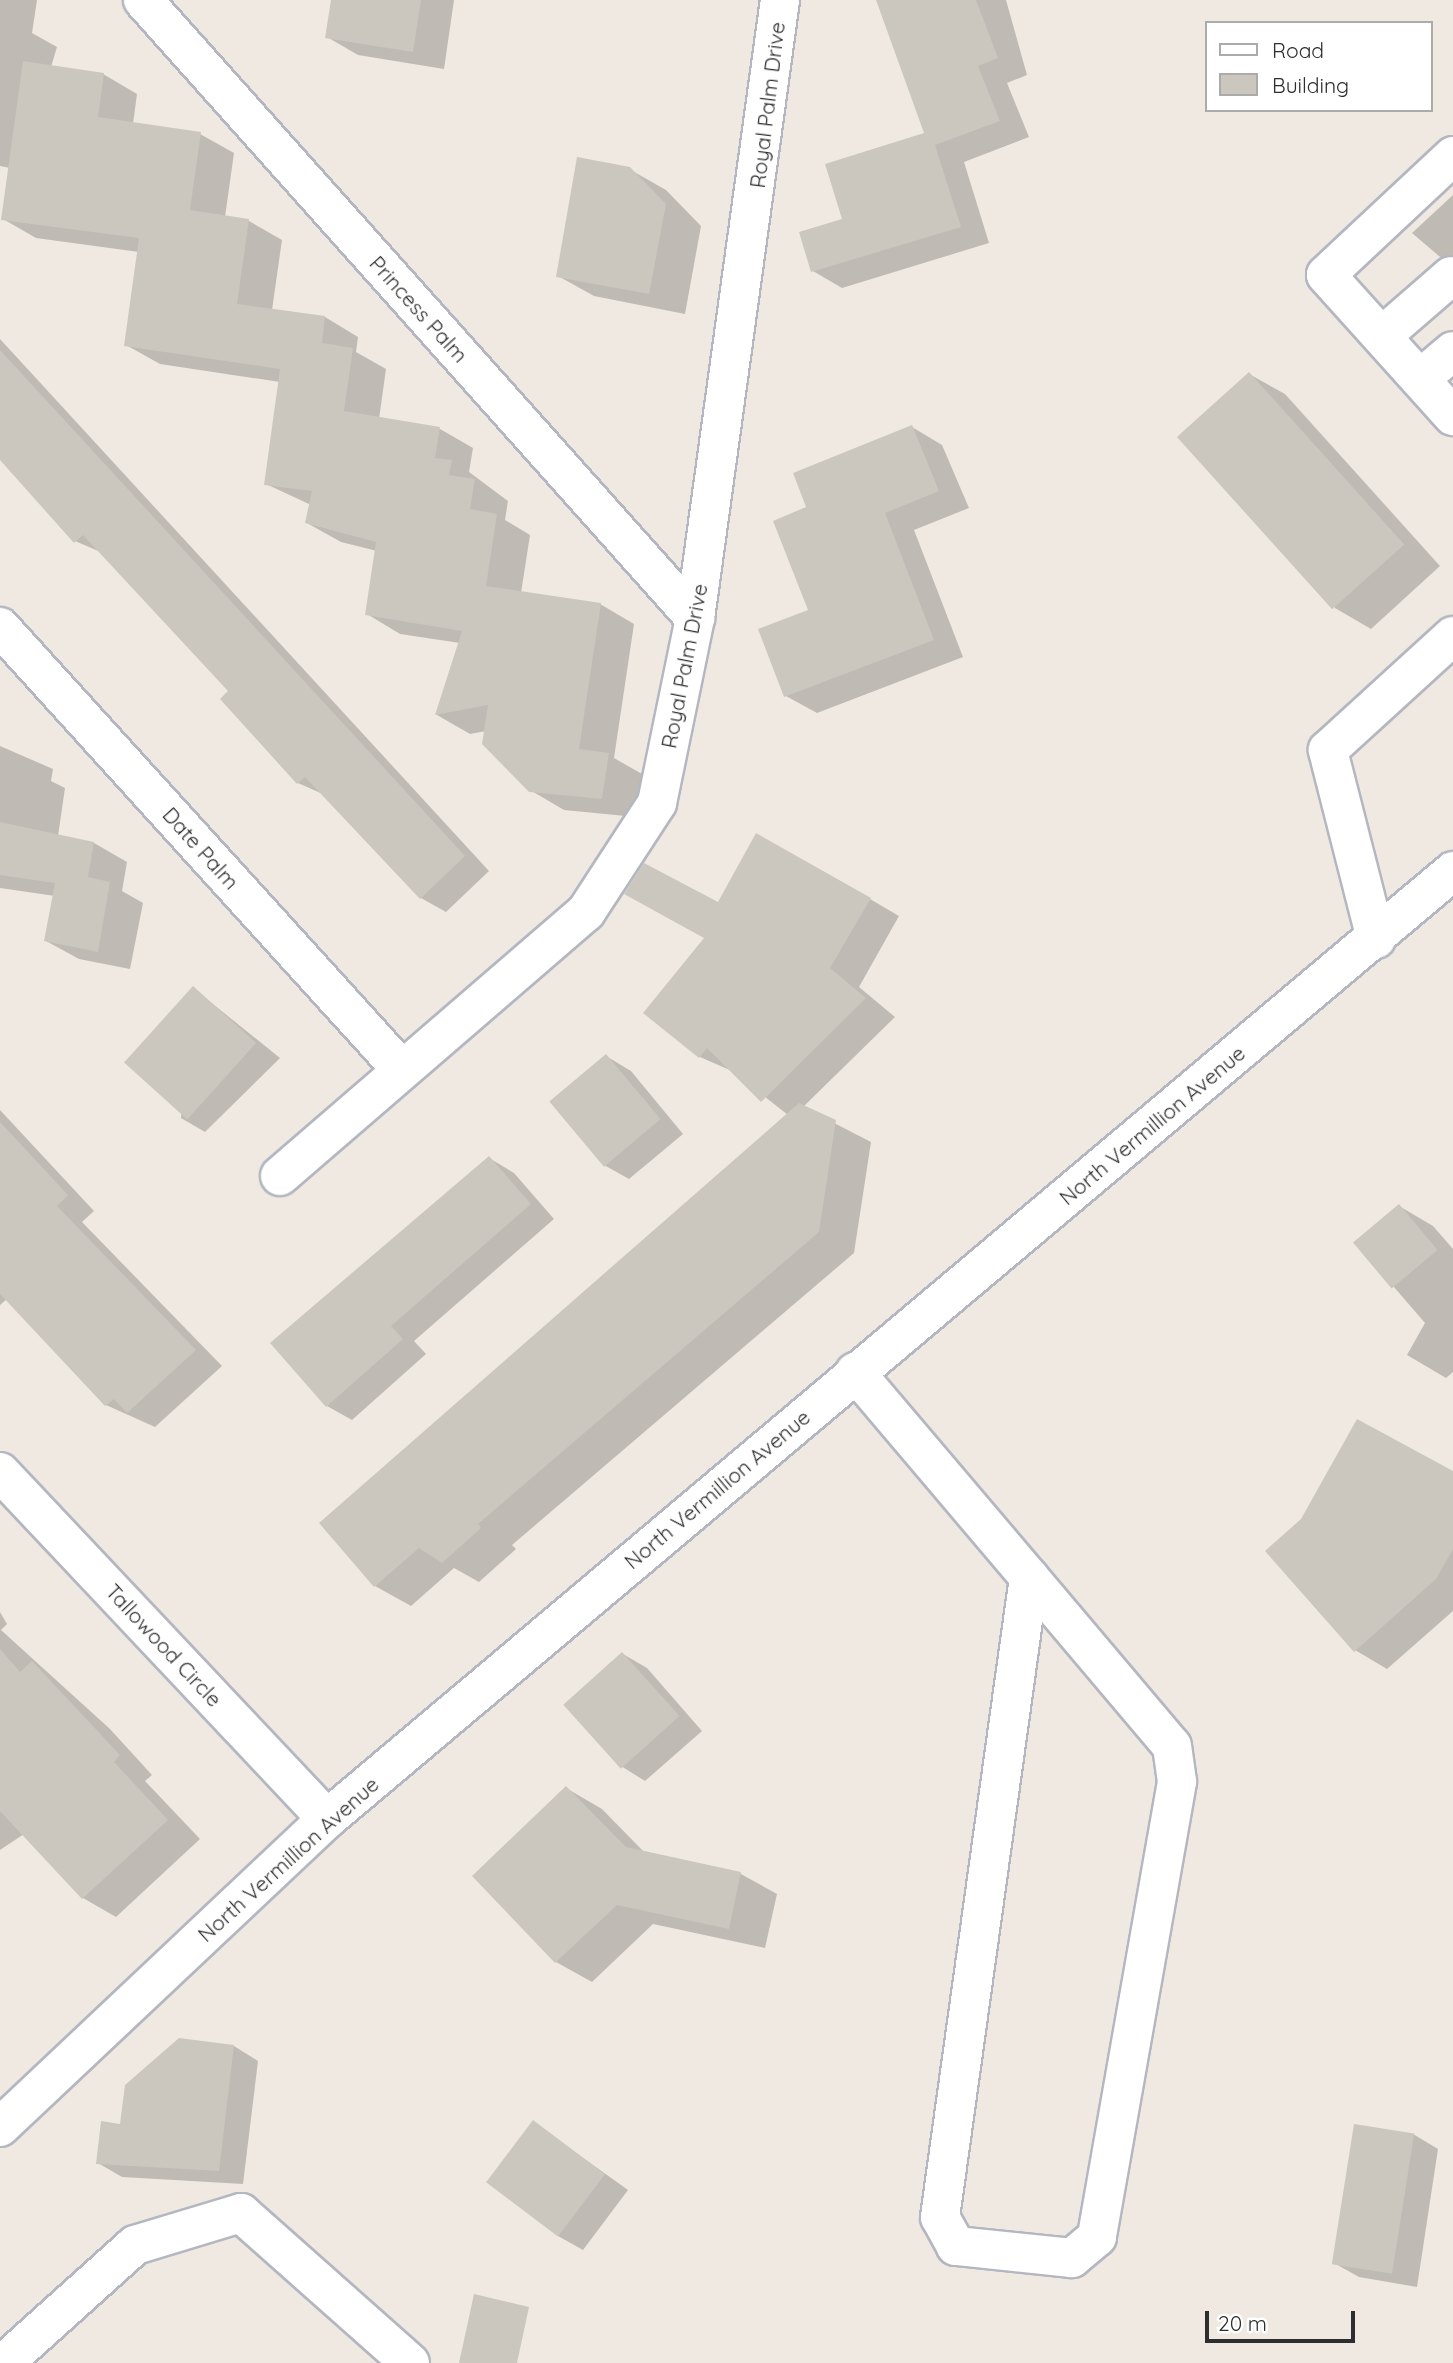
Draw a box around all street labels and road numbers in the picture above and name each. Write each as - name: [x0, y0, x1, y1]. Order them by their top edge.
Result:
- street label: Royal Palm Drive: [744, 20, 790, 190]
- street label: Princess Palm: [365, 251, 473, 367]
- street label: Royal Palm Drive: [656, 581, 712, 751]
- street label: Date Palm: [158, 802, 244, 894]
- street label: North Vermillion Avenue: [1054, 1040, 1250, 1210]
- street label: North Vermillion Avenue: [619, 1404, 815, 1574]
- street label: Tallowood Circle: [101, 1579, 227, 1711]
- street label: North Vermillion Avenue: [192, 1771, 384, 1947]

